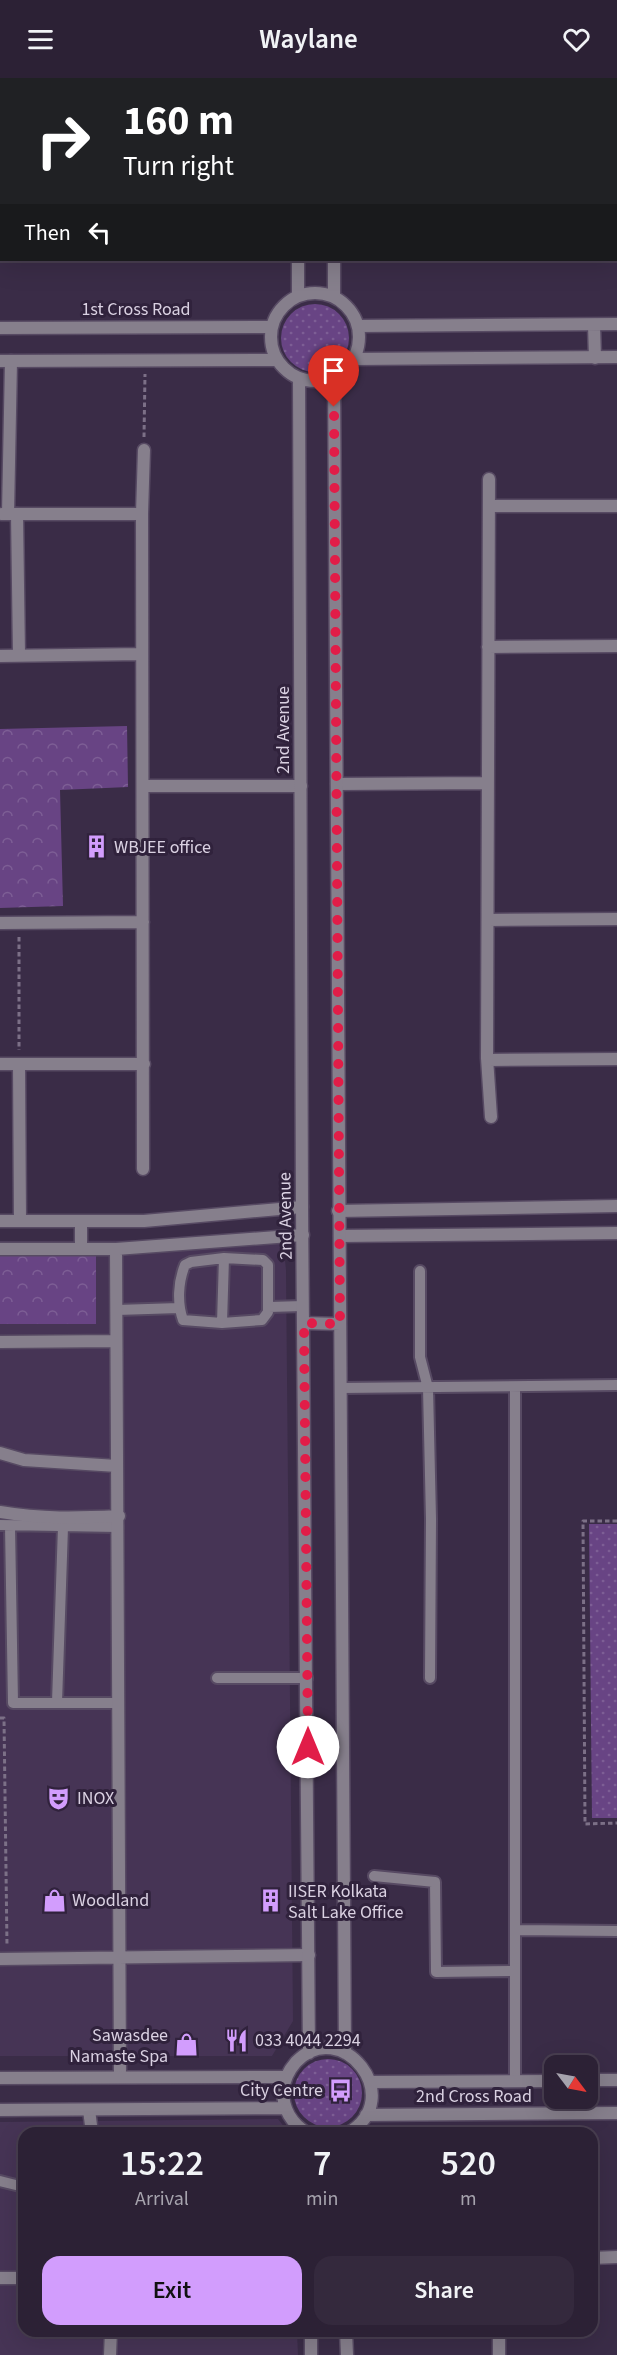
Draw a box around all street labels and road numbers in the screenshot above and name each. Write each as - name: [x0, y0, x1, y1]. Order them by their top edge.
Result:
- street label: 1st Cross Road: [81, 297, 191, 322]
- street label: 2nd Avenue: [271, 686, 296, 774]
- street label: 2nd Avenue: [272, 1172, 299, 1260]
- street label: 2nd Cross Road: [416, 2084, 532, 2109]

